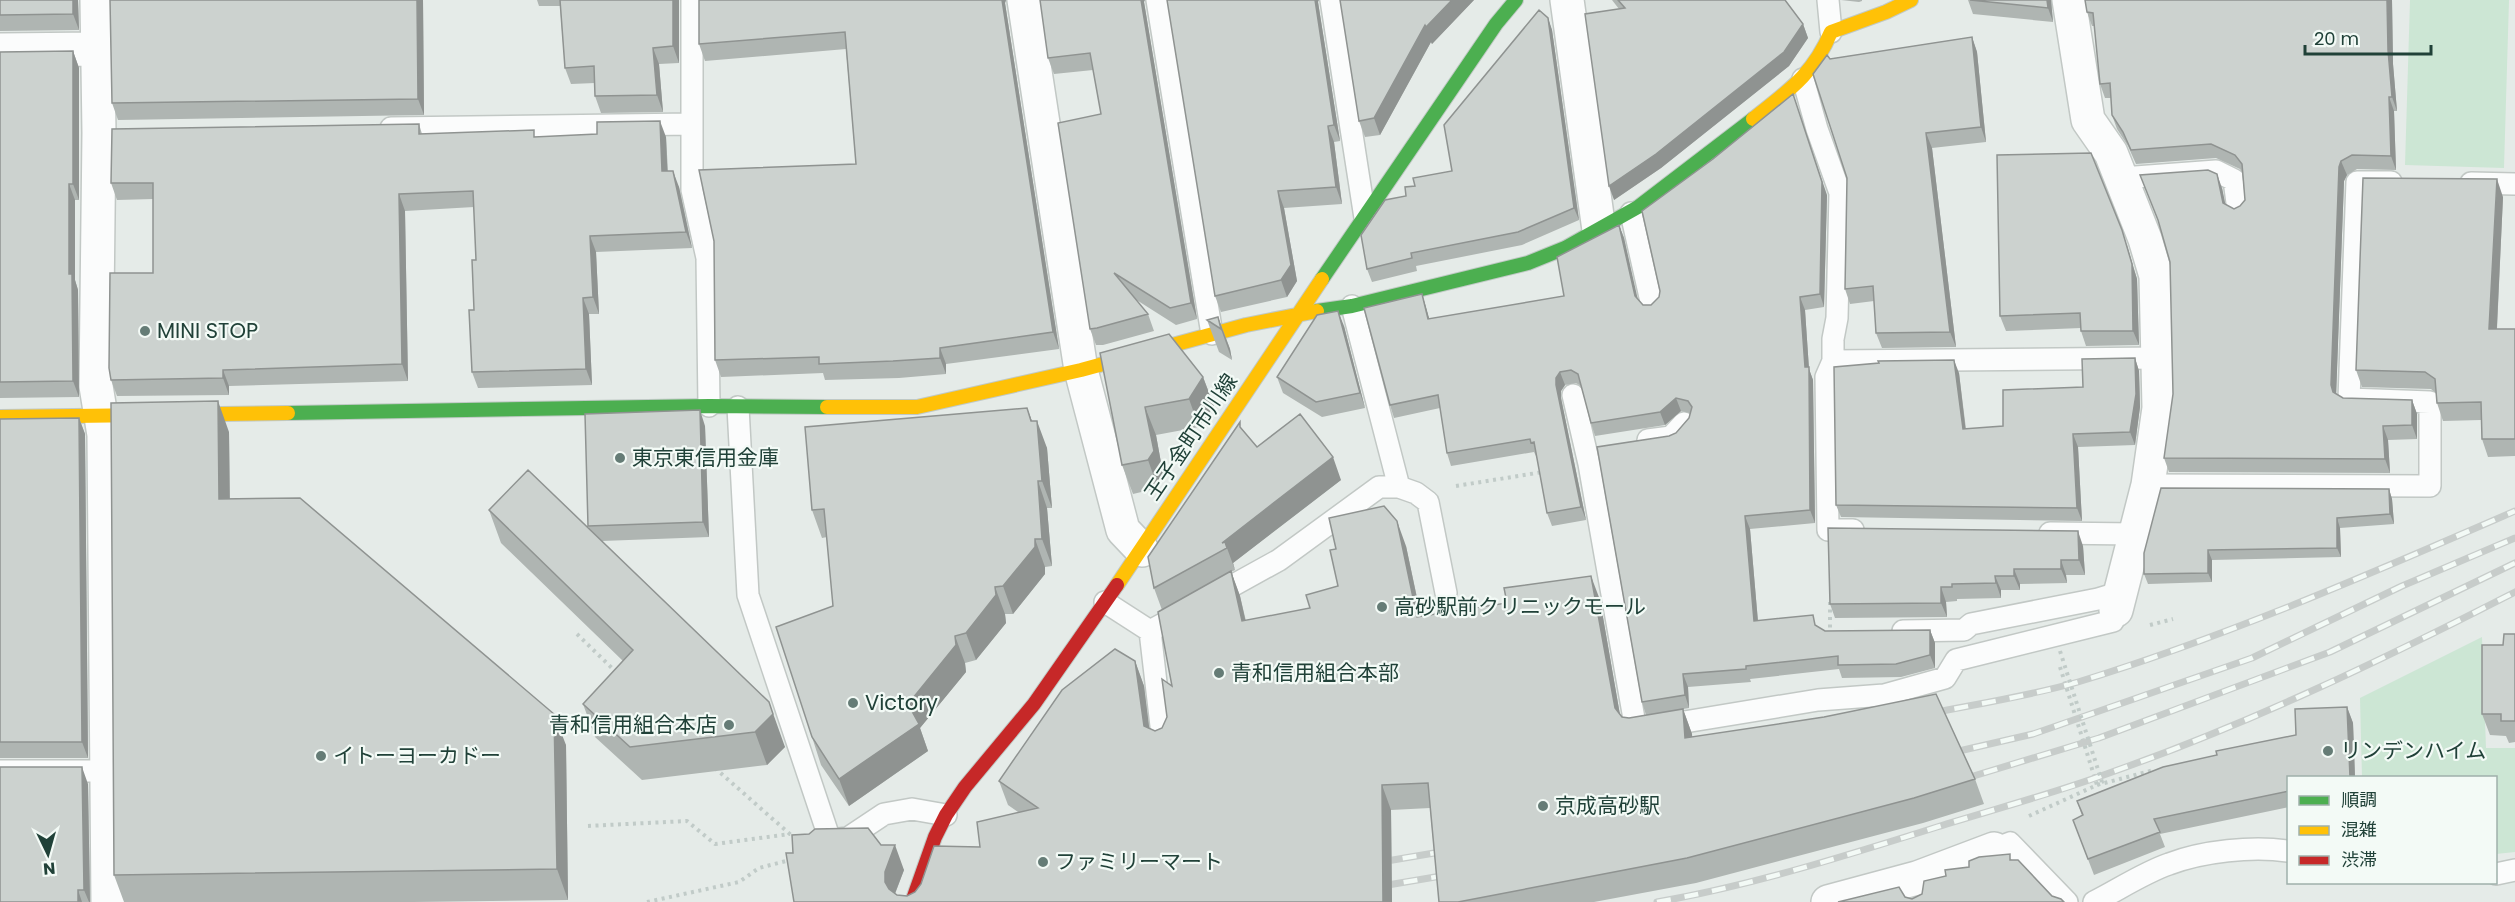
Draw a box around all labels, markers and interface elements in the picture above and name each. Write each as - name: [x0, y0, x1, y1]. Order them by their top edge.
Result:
- scale bar: [2305, 18, 2431, 56]
- text: 20 m: [2314, 26, 2359, 51]
- place label: MINI STOP: [157, 316, 258, 345]
- marker: MINI STOP: [138, 324, 152, 338]
- street label: 王子金町市川線: [1137, 368, 1244, 506]
- place label: 東京東信用金庫: [632, 443, 779, 472]
- marker: 東京東信用金庫: [613, 451, 627, 465]
- place label: 高砂駅前クリニックモール: [1394, 592, 1646, 621]
- marker: 高砂駅前クリニックモール: [1375, 600, 1389, 614]
- place label: 青和信用組合本部: [1231, 658, 1399, 687]
- marker: 青和信用組合本部: [1212, 666, 1226, 680]
- place label: Victory: [865, 688, 938, 717]
- marker: Victory: [846, 696, 860, 710]
- place label: 青和信用組合本店: [549, 710, 717, 739]
- marker: 青和信用組合本店: [722, 718, 736, 732]
- place label: リンデンハイム: [2340, 736, 2486, 765]
- place label: イトーヨーカドー: [333, 741, 501, 770]
- marker: リンデンハイム: [2321, 744, 2335, 758]
- marker: イトーヨーカドー: [314, 749, 328, 763]
- legend: [2287, 776, 2497, 884]
- text: 順調: [2341, 787, 2377, 812]
- place label: 京成高砂駅: [1555, 791, 1660, 820]
- marker: 京成高砂駅: [1536, 799, 1550, 813]
- text: 混雑: [2341, 817, 2377, 842]
- north arrow: [18, 824, 78, 884]
- place label: ファミリーマート: [1055, 847, 1223, 876]
- text: 渋滞: [2341, 847, 2377, 872]
- marker: ファミリーマート: [1036, 855, 1050, 869]
- text: N: [42, 856, 56, 880]

